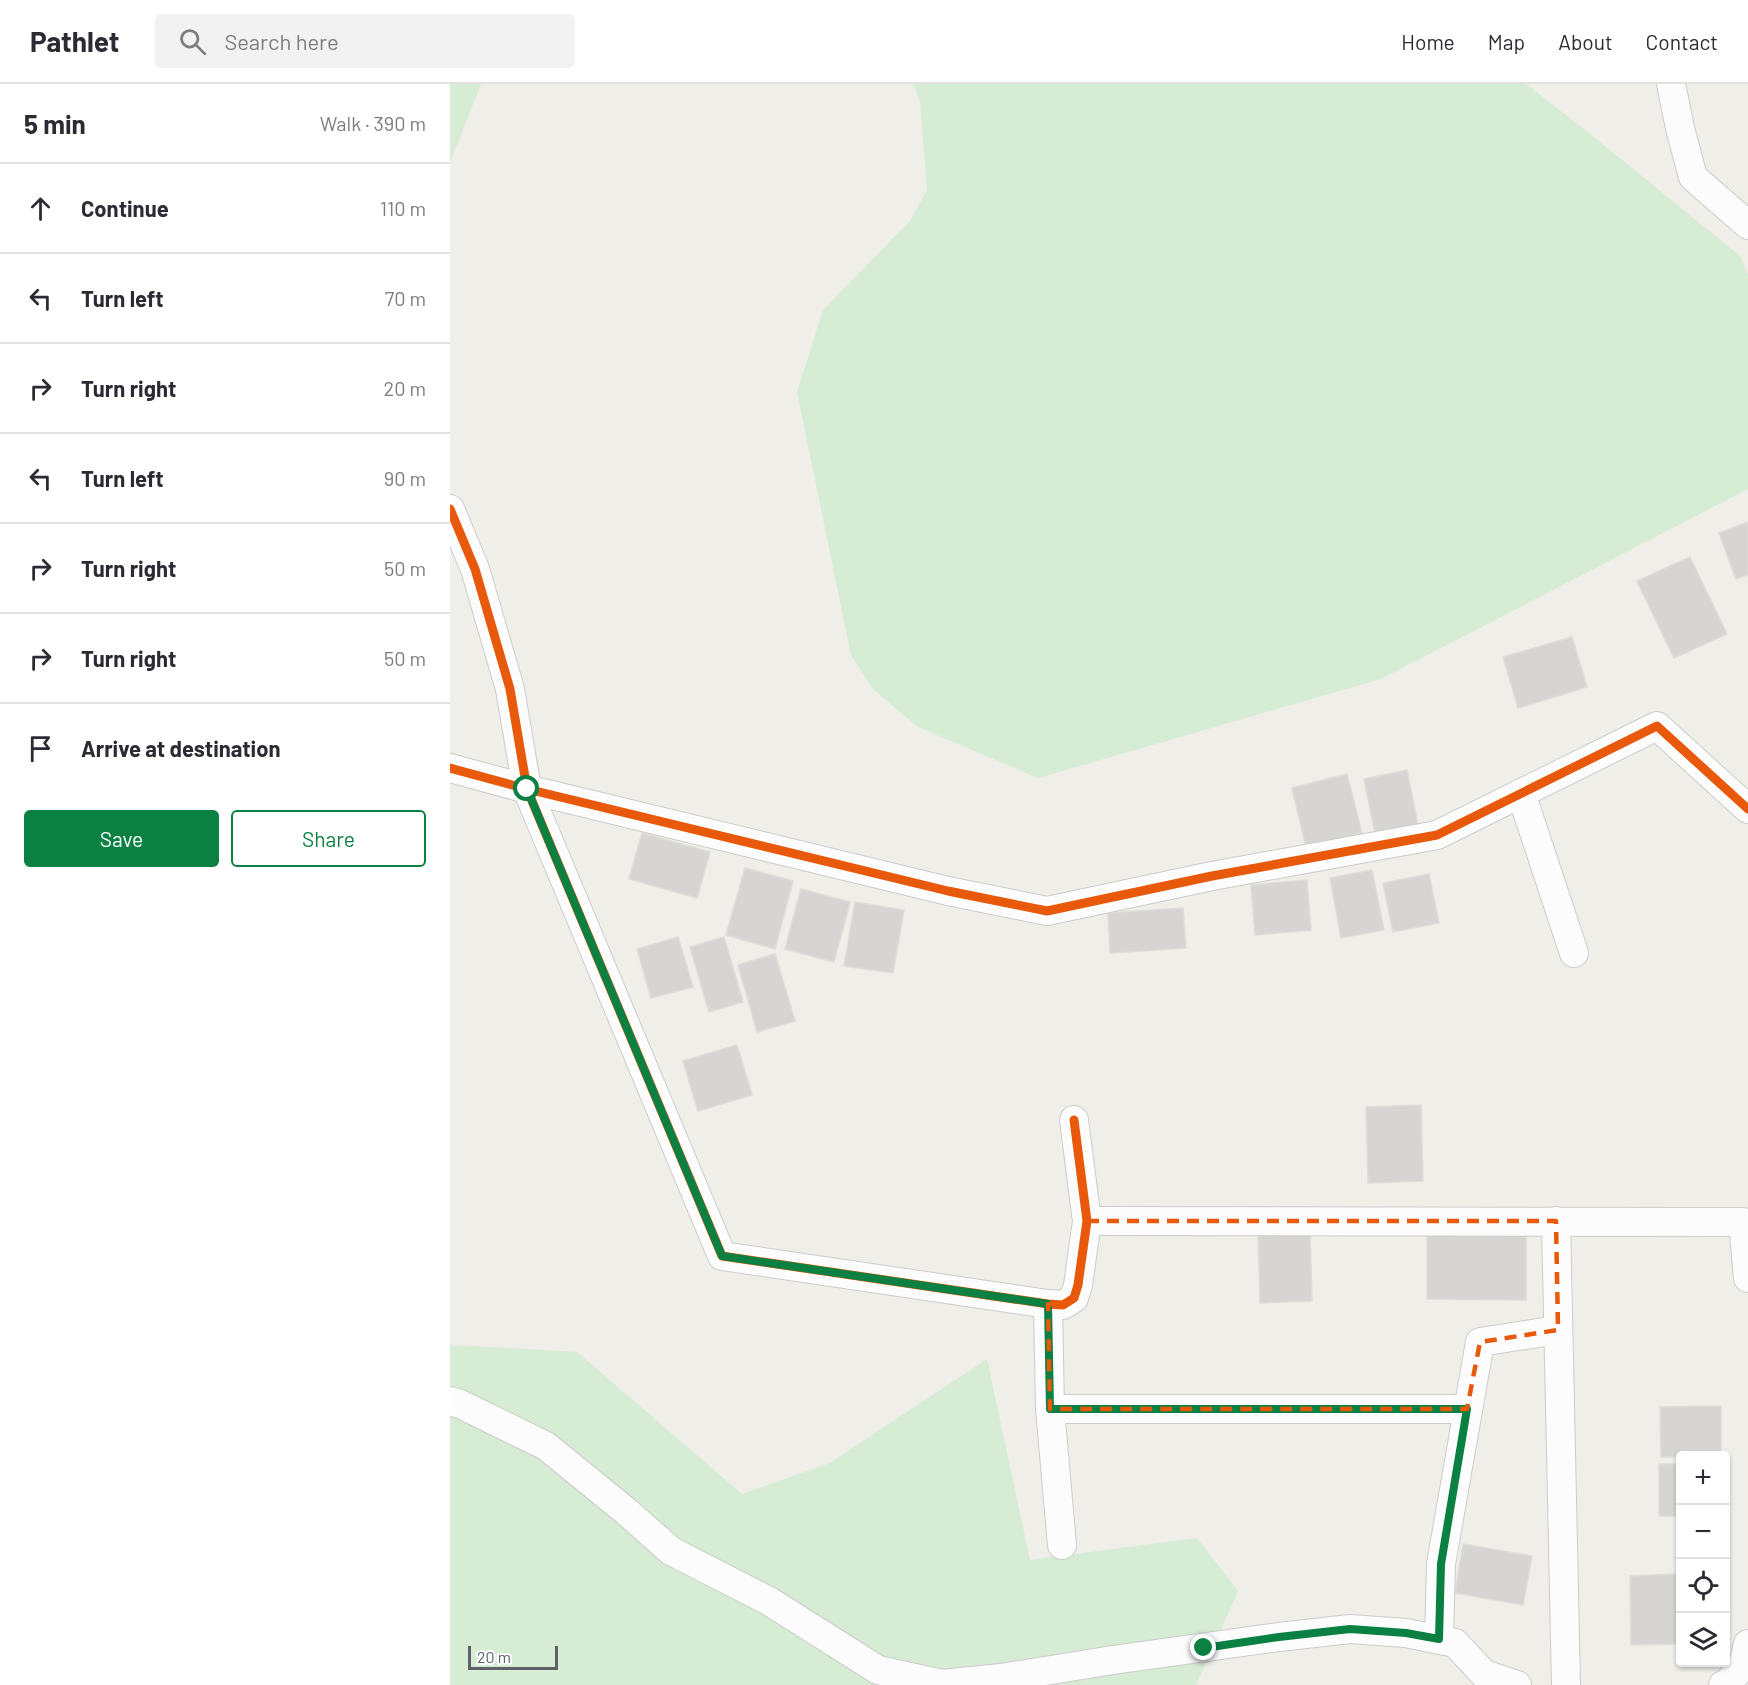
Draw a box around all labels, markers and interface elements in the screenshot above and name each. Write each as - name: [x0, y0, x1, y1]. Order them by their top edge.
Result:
- search box: [155, 14, 575, 68]
- text: Pathlet: [30, 24, 119, 58]
- icon: search: [176, 25, 209, 58]
- text: Search here: [224, 28, 339, 54]
- text: Home: [1401, 29, 1455, 54]
- text: Map: [1488, 29, 1525, 54]
- text: About: [1558, 29, 1613, 54]
- text: Contact: [1646, 29, 1718, 54]
- text: 5 min: [24, 108, 86, 139]
- text: Walk · 390 m: [320, 111, 426, 135]
- icon: ahead: [24, 192, 57, 225]
- text: Continue: [81, 195, 169, 221]
- text: 110 m: [380, 196, 426, 220]
- icon: left: [24, 282, 57, 315]
- text: Turn left: [81, 285, 164, 311]
- text: 70 m: [385, 286, 426, 310]
- icon: right: [24, 372, 57, 405]
- text: Turn right: [81, 375, 176, 401]
- text: 20 m: [383, 376, 426, 400]
- icon: left: [24, 462, 57, 495]
- text: Turn left: [81, 465, 164, 491]
- text: 90 m: [384, 466, 426, 490]
- icon: right: [24, 552, 57, 585]
- text: Turn right: [81, 555, 176, 581]
- text: 50 m: [384, 556, 426, 580]
- icon: right: [24, 642, 57, 675]
- text: Turn right: [81, 645, 176, 671]
- text: 50 m: [384, 646, 426, 670]
- icon: arrive: [24, 732, 57, 765]
- text: Arrive at destination: [81, 735, 280, 761]
- route start: [513, 775, 539, 801]
- button: Save: [24, 810, 219, 867]
- button: Share: [231, 810, 426, 867]
- map controls: [1676, 1451, 1730, 1667]
- button: +: [1676, 1451, 1730, 1505]
- button: −: [1676, 1505, 1730, 1559]
- button: locate: [1676, 1559, 1730, 1613]
- button: layers: [1676, 1613, 1730, 1667]
- route end: [1190, 1634, 1216, 1660]
- scale bar: [468, 1643, 558, 1670]
- text: 20 m: [477, 1647, 511, 1666]

